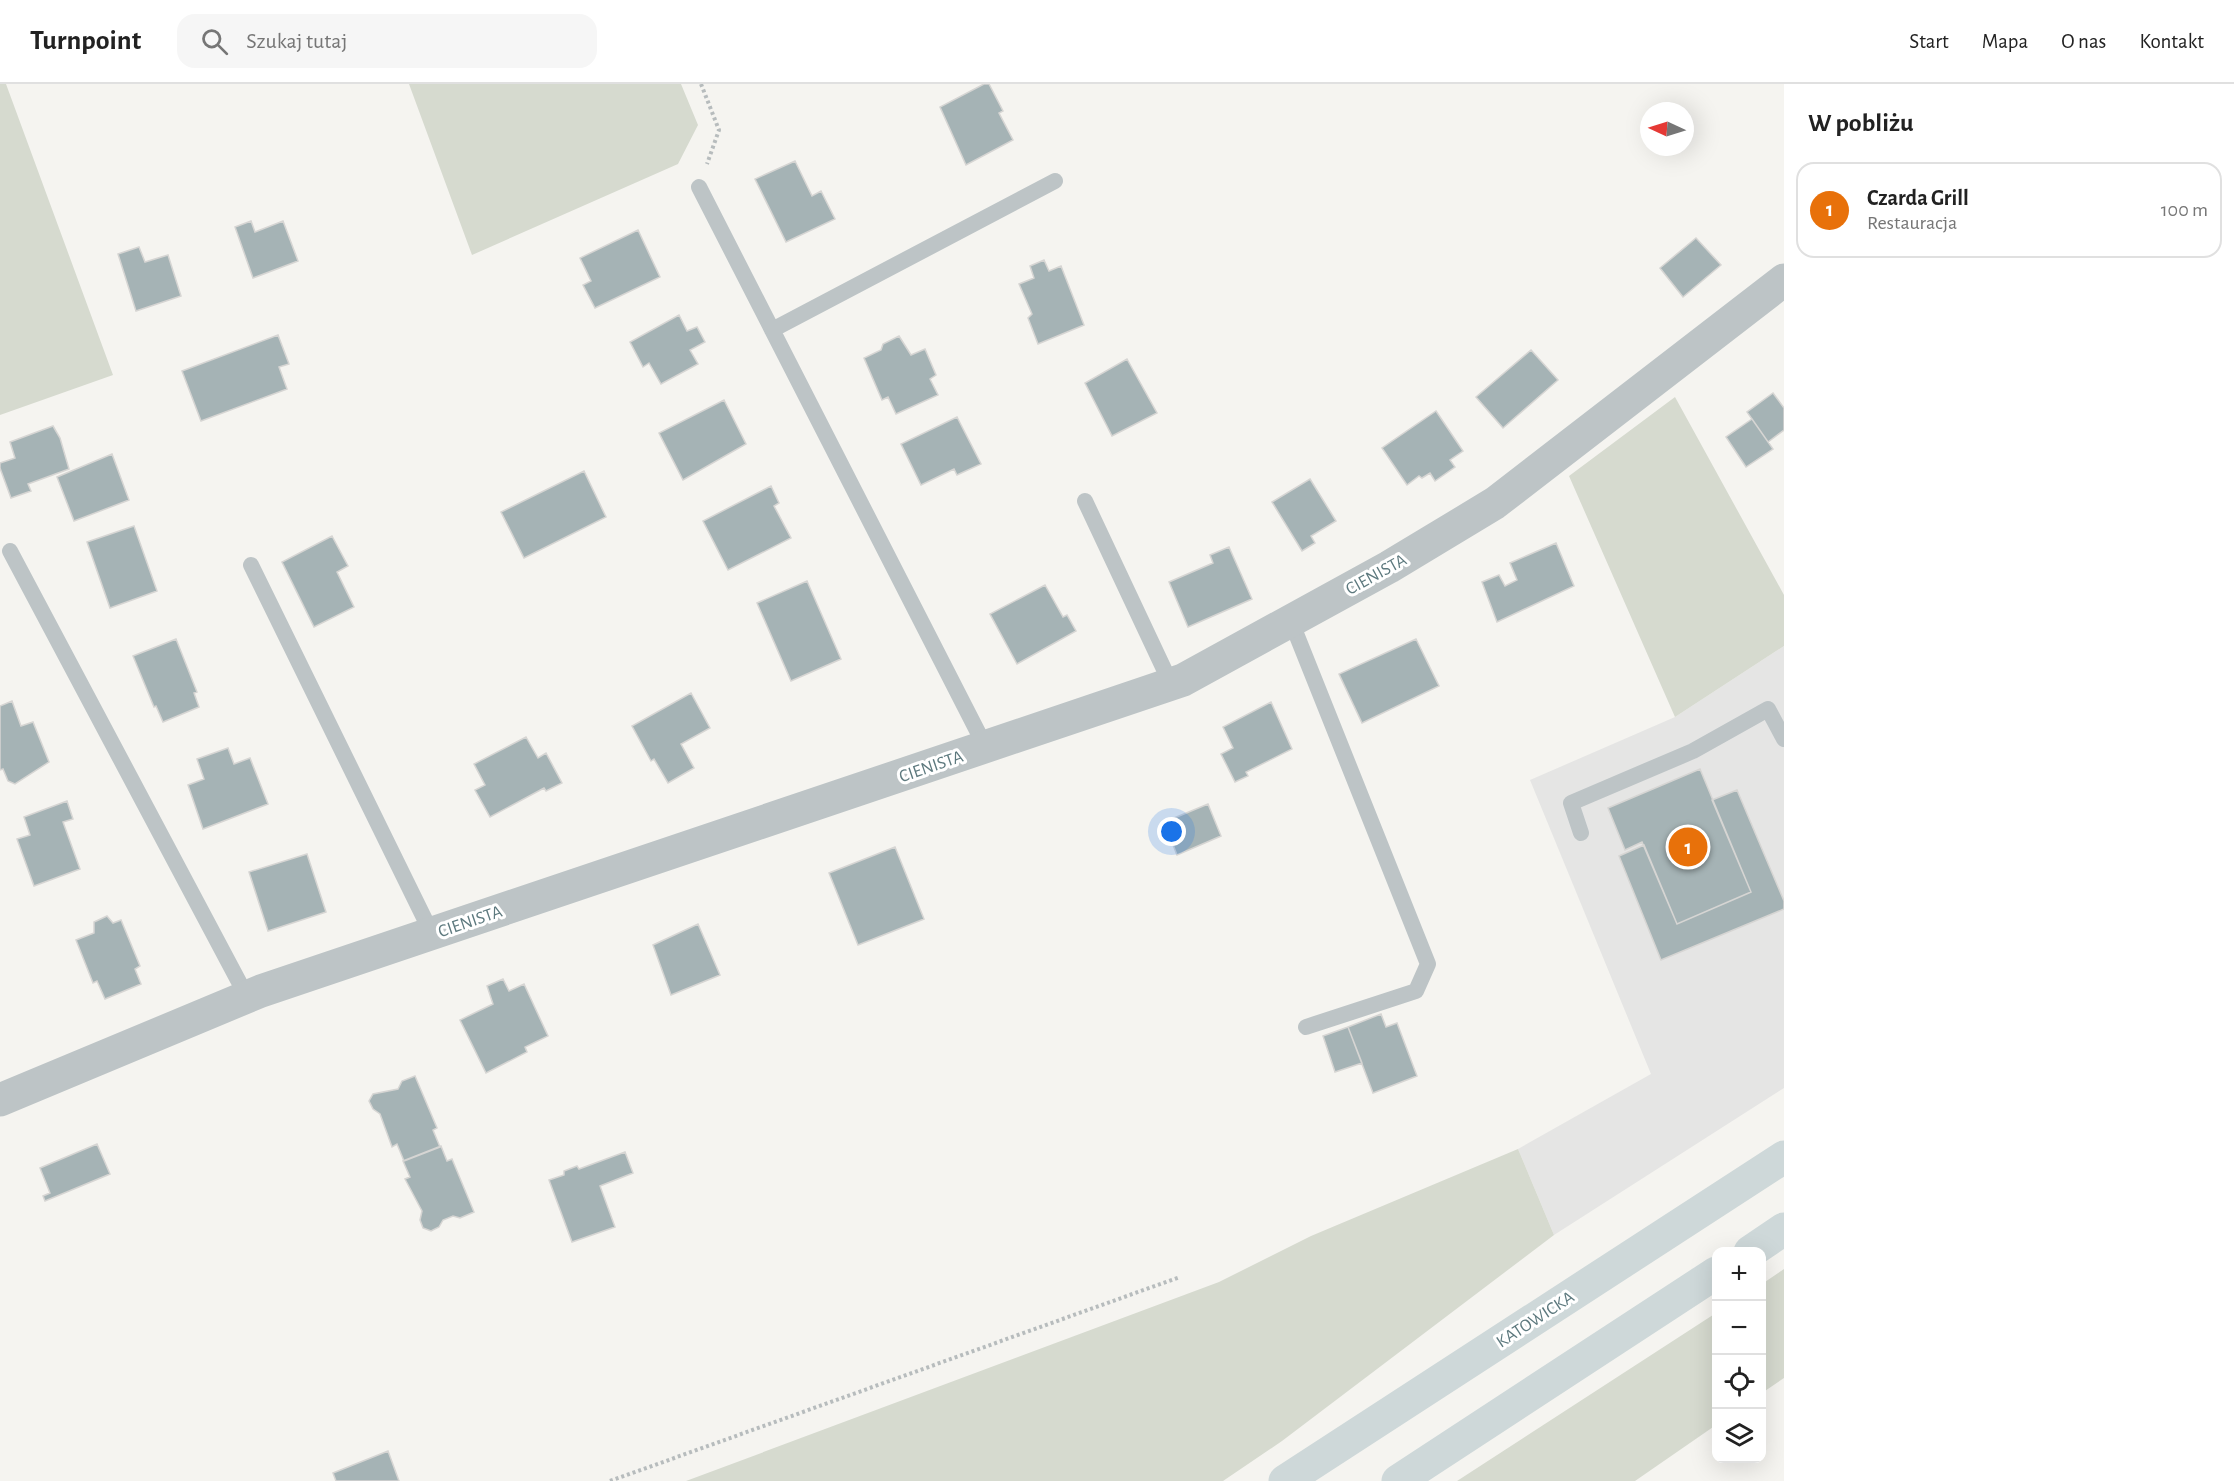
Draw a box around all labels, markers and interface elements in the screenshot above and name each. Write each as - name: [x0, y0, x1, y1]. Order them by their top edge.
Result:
- search box: [177, 14, 597, 68]
- icon: search: [198, 25, 231, 58]
- text: Turnpoint: [30, 27, 141, 55]
- text: Szukaj tutaj: [246, 30, 347, 52]
- text: Start: [1909, 31, 1949, 52]
- text: Mapa: [1982, 31, 2028, 52]
- text: O nas: [2061, 31, 2106, 52]
- text: Kontakt: [2139, 31, 2204, 52]
- north arrow: [1640, 102, 1694, 156]
- text: W pobliżu: [1808, 110, 1914, 136]
- text: Czarda Grill: [1867, 187, 1969, 209]
- text: 1: [1826, 200, 1833, 220]
- text: 100 m: [2161, 200, 2208, 220]
- text: Restauracja: [1867, 213, 1957, 233]
- street label: CIENISTA: [1343, 551, 1410, 599]
- street label: CIENISTA: [897, 747, 966, 786]
- your location: [1157, 817, 1186, 846]
- pin: 1: [1668, 824, 1708, 870]
- street label: CIENISTA: [436, 902, 505, 941]
- map controls: [1712, 1247, 1766, 1463]
- button: +: [1712, 1247, 1766, 1301]
- street label: KATOWICKA: [1493, 1288, 1578, 1352]
- button: −: [1712, 1301, 1766, 1355]
- button: locate: [1712, 1355, 1766, 1409]
- button: layers: [1712, 1409, 1766, 1463]

